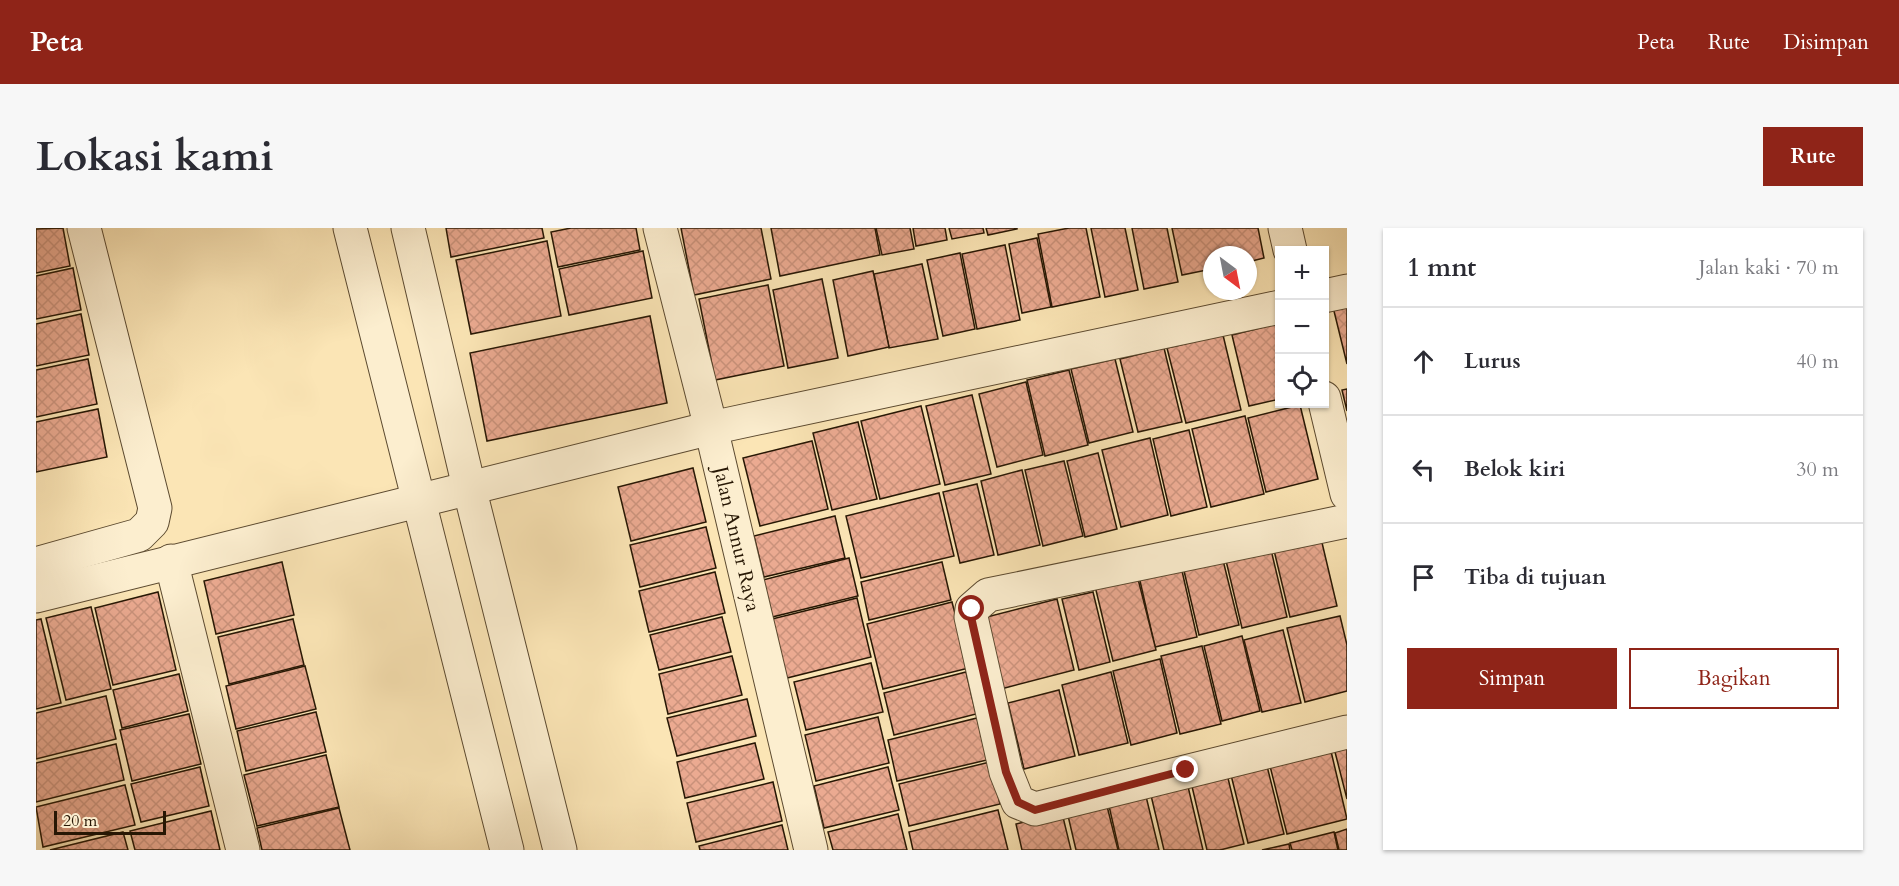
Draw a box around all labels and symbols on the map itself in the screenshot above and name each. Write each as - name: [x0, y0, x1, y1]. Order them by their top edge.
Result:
- north arrow: [1203, 246, 1257, 300]
- street label: Jalan Annur Raya: [707, 461, 767, 615]
- route start: [958, 595, 984, 621]
- route end: [1172, 756, 1198, 782]
- scale bar: [54, 808, 166, 836]

